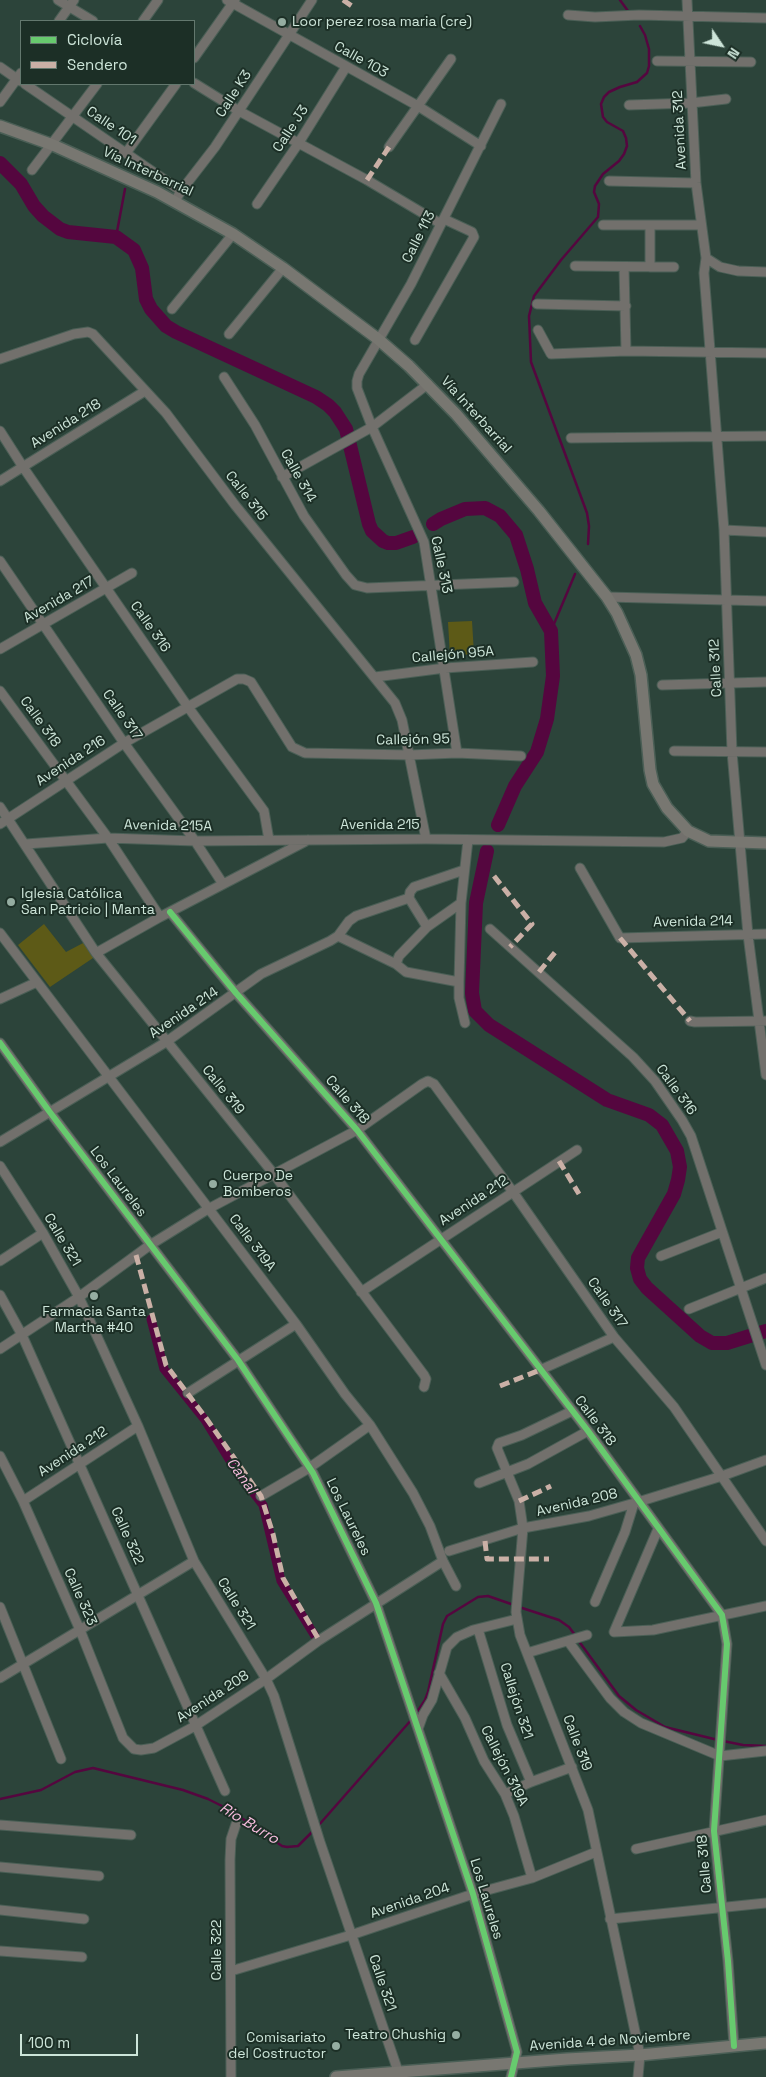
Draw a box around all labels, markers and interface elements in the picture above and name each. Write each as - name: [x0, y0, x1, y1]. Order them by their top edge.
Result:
- place label: Loor perez rosa maria (cre): [292, 14, 472, 30]
- marker: Loor perez rosa maria (cre): [276, 16, 288, 28]
- legend: [20, 20, 195, 85]
- north arrow: [696, 20, 746, 70]
- text: Ciclovía: [67, 30, 122, 49]
- street label: Calle 103: [331, 38, 391, 82]
- text: N: [723, 44, 744, 62]
- text: Sendero: [67, 55, 127, 74]
- street label: Calle K3: [213, 67, 255, 121]
- street label: Avenida 312: [670, 90, 690, 170]
- street label: Calle J3: [270, 102, 312, 156]
- street label: Calle 101: [83, 103, 139, 149]
- street label: Vía Interbarrial: [100, 144, 196, 200]
- street label: Calle 113: [399, 208, 439, 266]
- street label: Vía Interbarrial: [437, 373, 515, 457]
- street label: Avenida 218: [28, 396, 104, 452]
- street label: Calle 314: [276, 446, 320, 506]
- street label: Calle 315: [221, 468, 271, 524]
- street label: Calle 313: [427, 535, 455, 595]
- street label: Avenida 217: [21, 573, 97, 627]
- street label: Calle 316: [126, 598, 174, 656]
- street label: Calle 312: [706, 638, 726, 698]
- street label: Callejón 95A: [411, 643, 495, 667]
- street label: Calle 317: [99, 687, 145, 743]
- street label: Calle 318: [16, 693, 64, 751]
- street label: Callejón 95: [376, 731, 450, 749]
- street label: Avenida 216: [33, 732, 109, 790]
- street label: Avenida 215A: [124, 817, 212, 835]
- street label: Avenida 215: [340, 817, 420, 833]
- place label: Iglesia Católica San Patricio | Manta: [21, 886, 155, 919]
- marker: Iglesia Católica San Patricio | Manta: [5, 896, 17, 908]
- street label: Avenida 214: [653, 913, 733, 931]
- street label: Avenida 214: [146, 984, 222, 1042]
- street label: Calle 316: [652, 1061, 700, 1119]
- street label: Calle 319: [198, 1062, 248, 1118]
- street label: Calle 318: [321, 1072, 373, 1128]
- street label: Los Laureles: [86, 1144, 150, 1220]
- place label: Cuerpo De Bomberos: [223, 1168, 293, 1200]
- street label: Avenida 212: [436, 1172, 512, 1230]
- marker: Cuerpo De Bomberos: [207, 1178, 219, 1190]
- street label: Calle 321: [40, 1211, 84, 1269]
- street label: Calle 319A: [225, 1211, 279, 1275]
- street label: Calle 317: [584, 1275, 630, 1331]
- marker: Farmacia Santa Martha #40: [88, 1290, 100, 1302]
- place label: Farmacia Santa Martha #40: [42, 1304, 146, 1336]
- street label: Calle 318: [571, 1393, 619, 1449]
- street label: Avenida 212: [35, 1423, 111, 1481]
- water label: Canal: [222, 1455, 260, 1497]
- street label: Los Laureles: [322, 1476, 374, 1558]
- street label: Avenida 208: [535, 1485, 619, 1521]
- street label: Calle 322: [107, 1505, 147, 1567]
- street label: Calle 323: [60, 1566, 100, 1628]
- street label: Calle 321: [213, 1575, 259, 1633]
- street label: Callejón 321: [496, 1661, 536, 1741]
- street label: Avenida 208: [174, 1667, 252, 1727]
- street label: Calle 319: [559, 1713, 595, 1773]
- street label: Callejón 319A: [477, 1723, 531, 1809]
- water label: Rio Burro: [216, 1799, 282, 1849]
- street label: Calle 318: [694, 1834, 716, 1894]
- street label: Los Laureles: [466, 1857, 506, 1941]
- street label: Avenida 204: [368, 1880, 452, 1922]
- street label: Calle 322: [209, 1919, 225, 1981]
- street label: Calle 321: [365, 1953, 399, 2013]
- scale bar: [22, 2024, 140, 2056]
- place label: Teatro Chushig: [345, 2027, 446, 2043]
- street label: Avenida 4 de Noviembre: [529, 2027, 691, 2055]
- marker: Teatro Chushig: [450, 2029, 462, 2041]
- place label: Comisariato del Costructor: [228, 2030, 326, 2062]
- text: 100 m: [28, 2033, 70, 2052]
- marker: Comisariato del Costructor: [330, 2040, 342, 2052]

